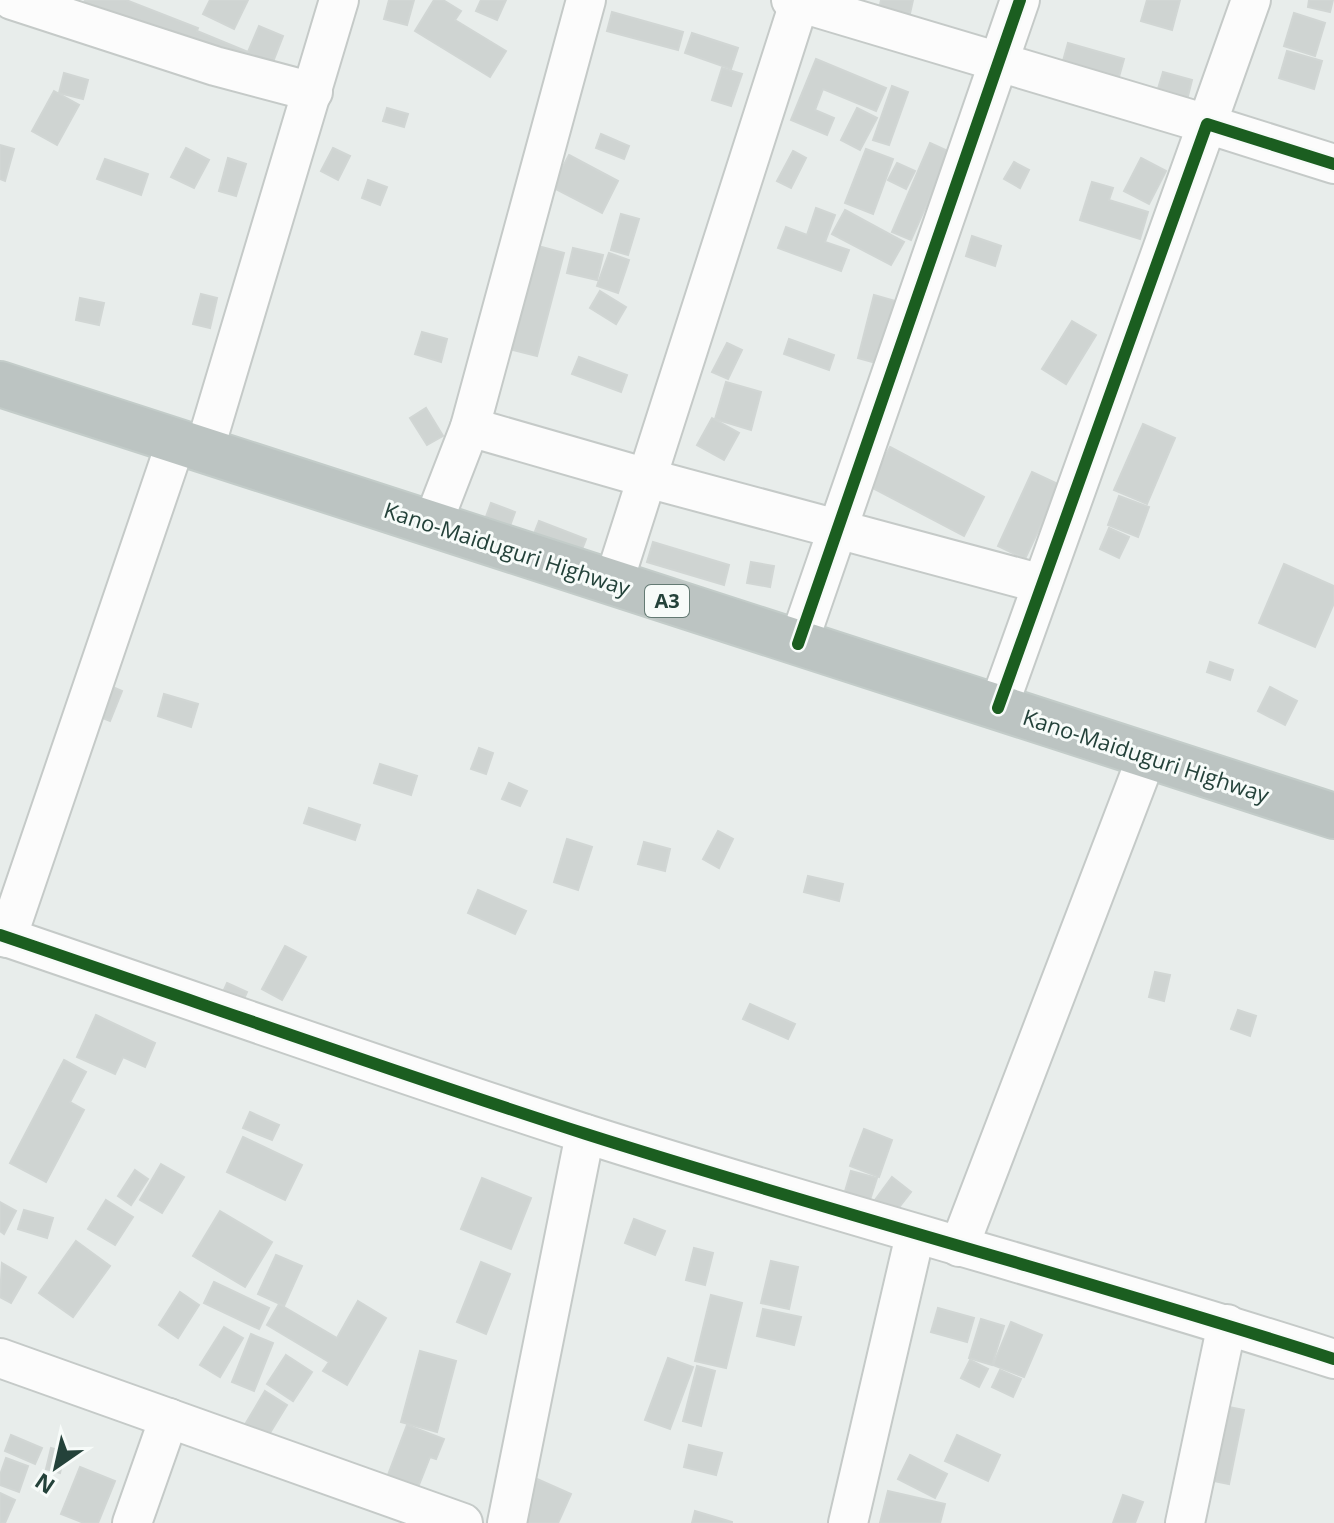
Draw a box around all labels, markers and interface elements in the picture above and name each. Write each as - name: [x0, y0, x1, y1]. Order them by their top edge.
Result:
- street label: Kano-Maiduguri Highway: [380, 494, 635, 602]
- road number: A3: [645, 585, 689, 617]
- street label: Kano-Maiduguri Highway: [1019, 701, 1274, 809]
- north arrow: [16, 1427, 96, 1507]
- text: N: [28, 1467, 60, 1502]

